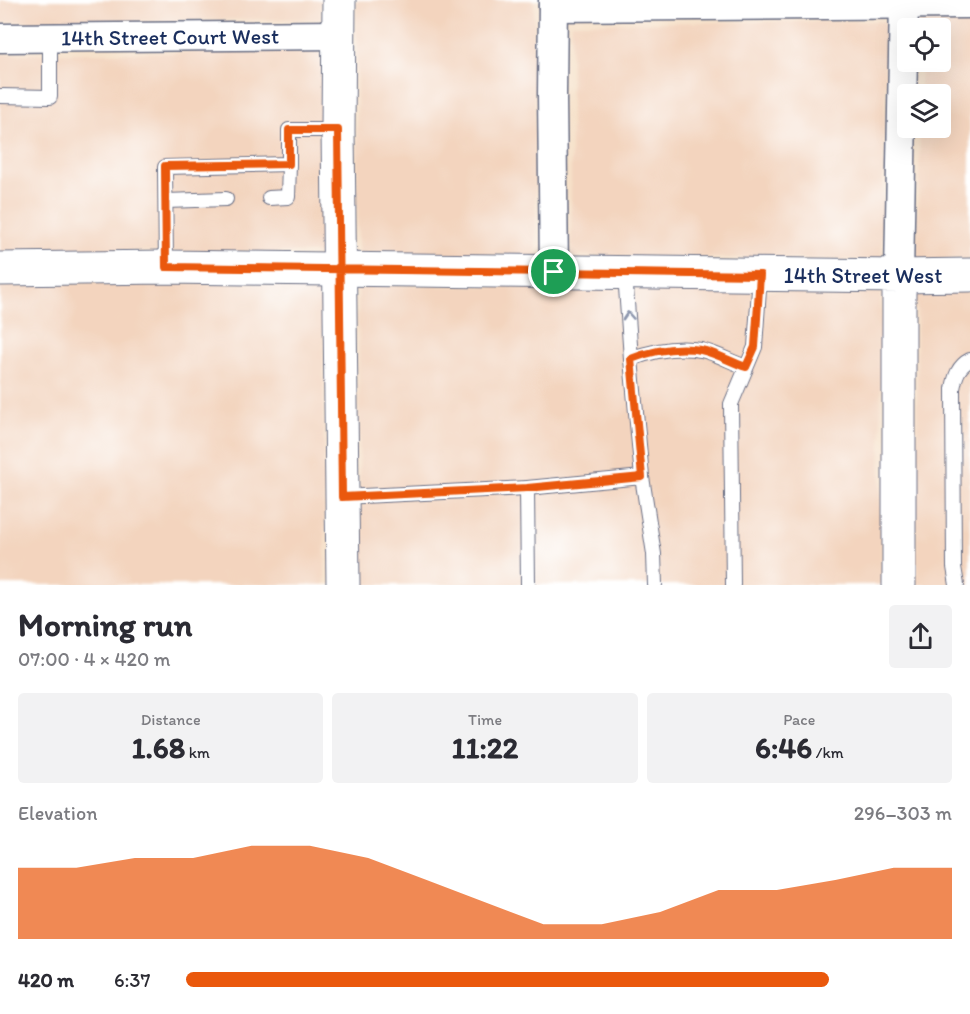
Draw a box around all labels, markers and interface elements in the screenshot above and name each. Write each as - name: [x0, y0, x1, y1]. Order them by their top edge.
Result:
- map controls: [897, 18, 951, 138]
- button: locate: [897, 18, 951, 72]
- street label: 14th Street Court West: [61, 22, 279, 51]
- button: layers: [897, 84, 951, 138]
- pin: [528, 246, 579, 297]
- icon: arrive: [537, 255, 570, 288]
- street label: 14th Street West: [784, 262, 942, 289]
- one-way arrow: [621, 311, 634, 320]
- text: Morning run: [18, 605, 193, 644]
- button: share: [889, 605, 952, 668]
- text: 07:00 · 4 × 420 m: [18, 647, 171, 671]
- text: Distance: [141, 710, 201, 729]
- text: Time: [468, 710, 502, 729]
- text: Pace: [783, 710, 815, 729]
- text: 1.68: [131, 729, 185, 766]
- text: 11:22: [452, 729, 518, 766]
- text: 6:46: [755, 729, 812, 766]
- text: km: [185, 743, 210, 762]
- text: /km: [812, 743, 844, 762]
- text: Elevation: [18, 801, 97, 825]
- text: 296–303 m: [854, 801, 952, 825]
- text: 420 m: [18, 968, 74, 992]
- text: 6:37: [114, 968, 150, 992]

